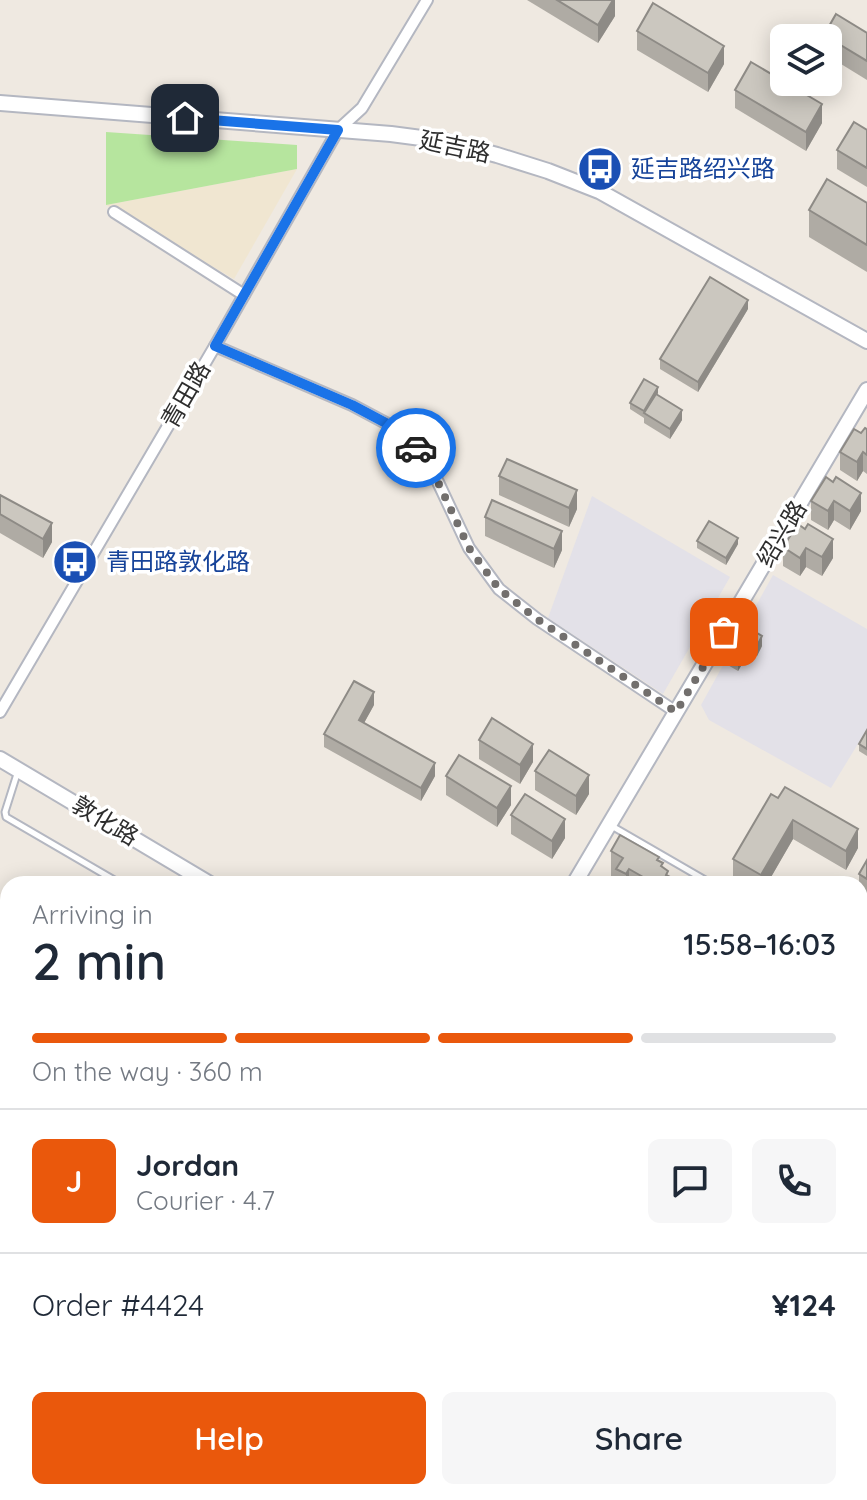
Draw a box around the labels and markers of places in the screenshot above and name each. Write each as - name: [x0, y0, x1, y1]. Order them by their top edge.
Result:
- pin: [151, 84, 219, 152]
- bus stop icon: 延吉路绍兴路: [576, 145, 624, 193]
- place label: 延吉路绍兴路: [631, 153, 775, 183]
- bus stop icon: 青田路敦化路: [51, 538, 99, 586]
- place label: 青田路敦化路: [106, 546, 250, 576]
- pin: [690, 598, 758, 666]

